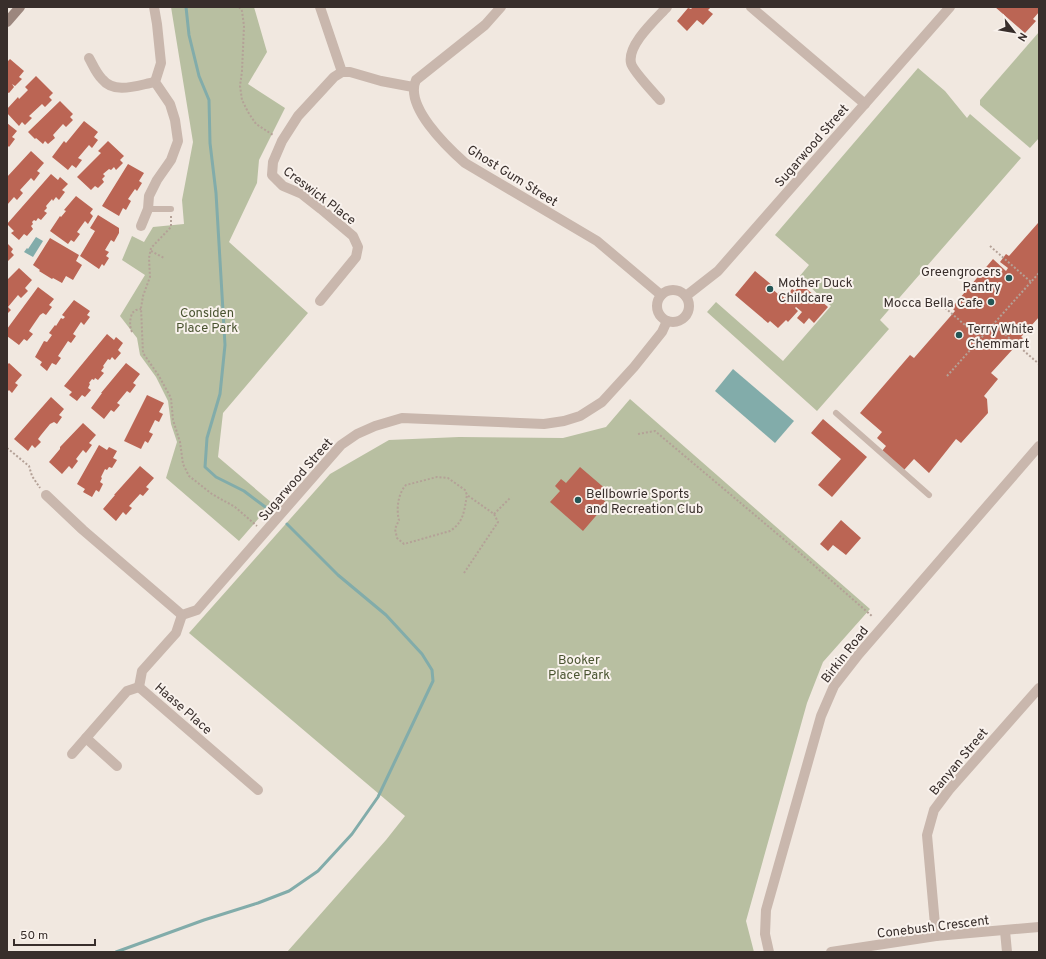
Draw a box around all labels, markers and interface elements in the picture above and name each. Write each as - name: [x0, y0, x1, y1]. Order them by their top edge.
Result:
- north arrow: [994, 12, 1034, 52]
- text: N: [1014, 30, 1030, 44]
- street label: Sugarwood Street: [772, 101, 853, 191]
- street label: Ghost Gum Street: [464, 142, 560, 211]
- street label: Creswick Place: [279, 164, 358, 229]
- place label: Greengrocers Pantry: [921, 265, 1001, 296]
- marker: Greengrocers Pantry: [1004, 273, 1014, 283]
- place label: Mother Duck Childcare: [778, 276, 853, 307]
- marker: Mother Duck Childcare: [765, 284, 775, 294]
- place label: Mocca Bella Cafe: [884, 296, 983, 312]
- marker: Mocca Bella Cafe: [986, 297, 996, 307]
- park label: Considen Place Park: [176, 306, 238, 337]
- place label: Terry White Chemmart: [967, 322, 1034, 353]
- marker: Terry White Chemmart: [954, 330, 964, 340]
- street label: Sugarwood Street: [256, 435, 337, 525]
- place label: Bellbowrie Sports and Recreation Club: [586, 487, 703, 518]
- marker: Bellbowrie Sports and Recreation Club: [573, 495, 583, 505]
- street label: Birkin Road: [818, 624, 873, 687]
- park label: Booker Place Park: [548, 653, 610, 684]
- street label: Haase Place: [151, 680, 215, 739]
- street label: Banyan Street: [927, 725, 992, 799]
- street label: Conebush Crescent: [876, 913, 990, 943]
- scale bar: [14, 921, 95, 947]
- text: 50 m: [20, 928, 48, 944]

